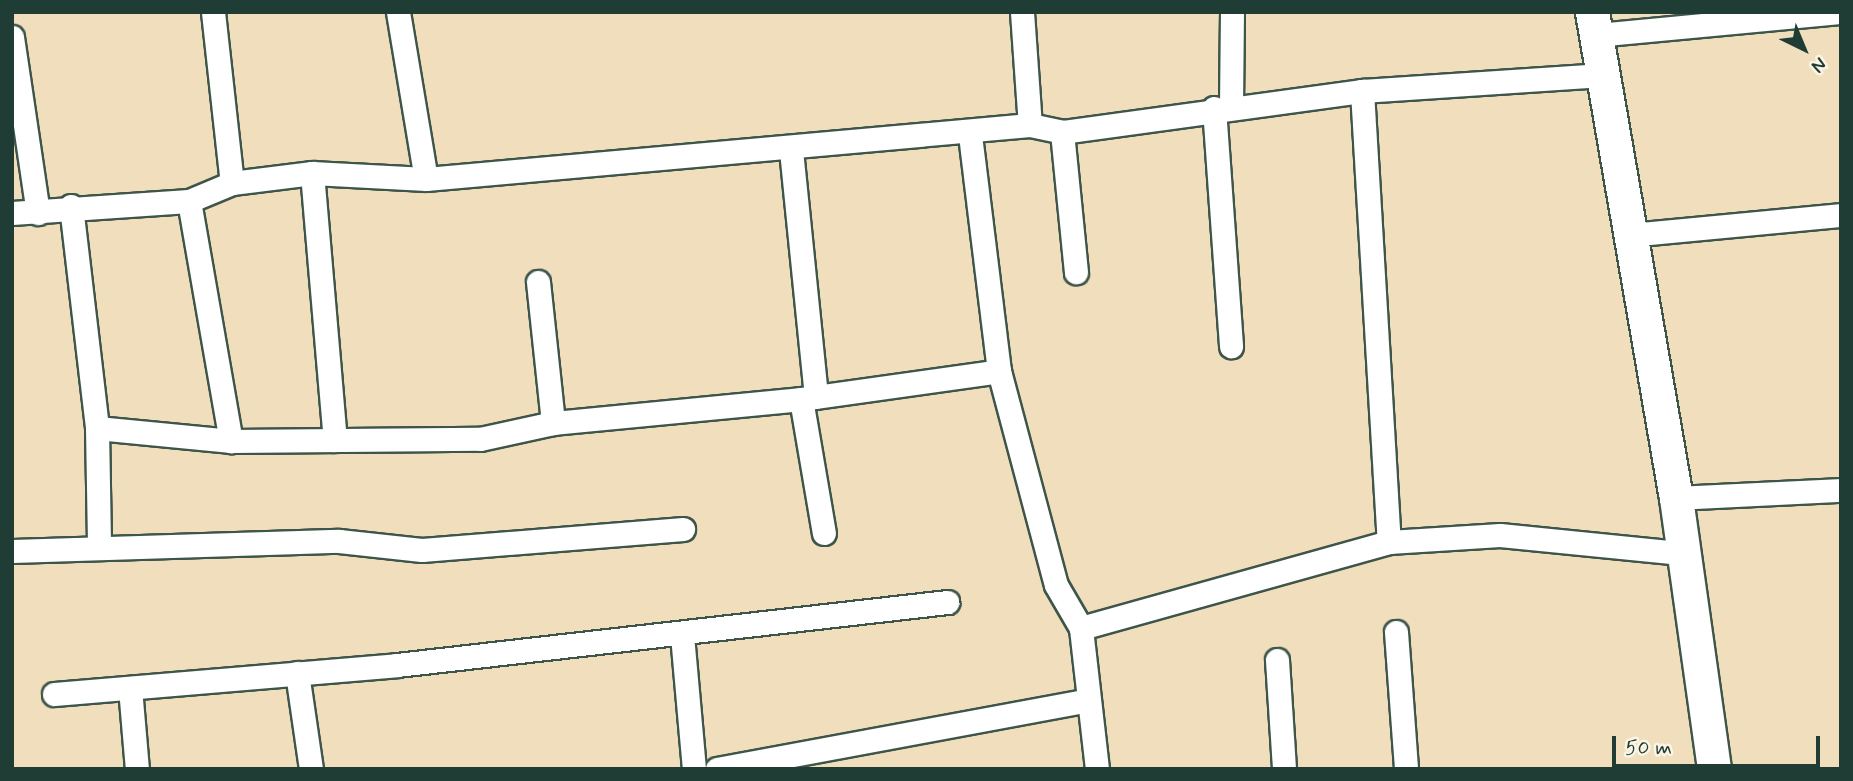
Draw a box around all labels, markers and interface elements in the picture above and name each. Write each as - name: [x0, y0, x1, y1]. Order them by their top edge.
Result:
- north arrow: [1769, 14, 1839, 84]
- text: N: [1806, 51, 1832, 78]
- scale bar: [1615, 722, 1823, 766]
- text: 50 m: [1625, 734, 1672, 762]

